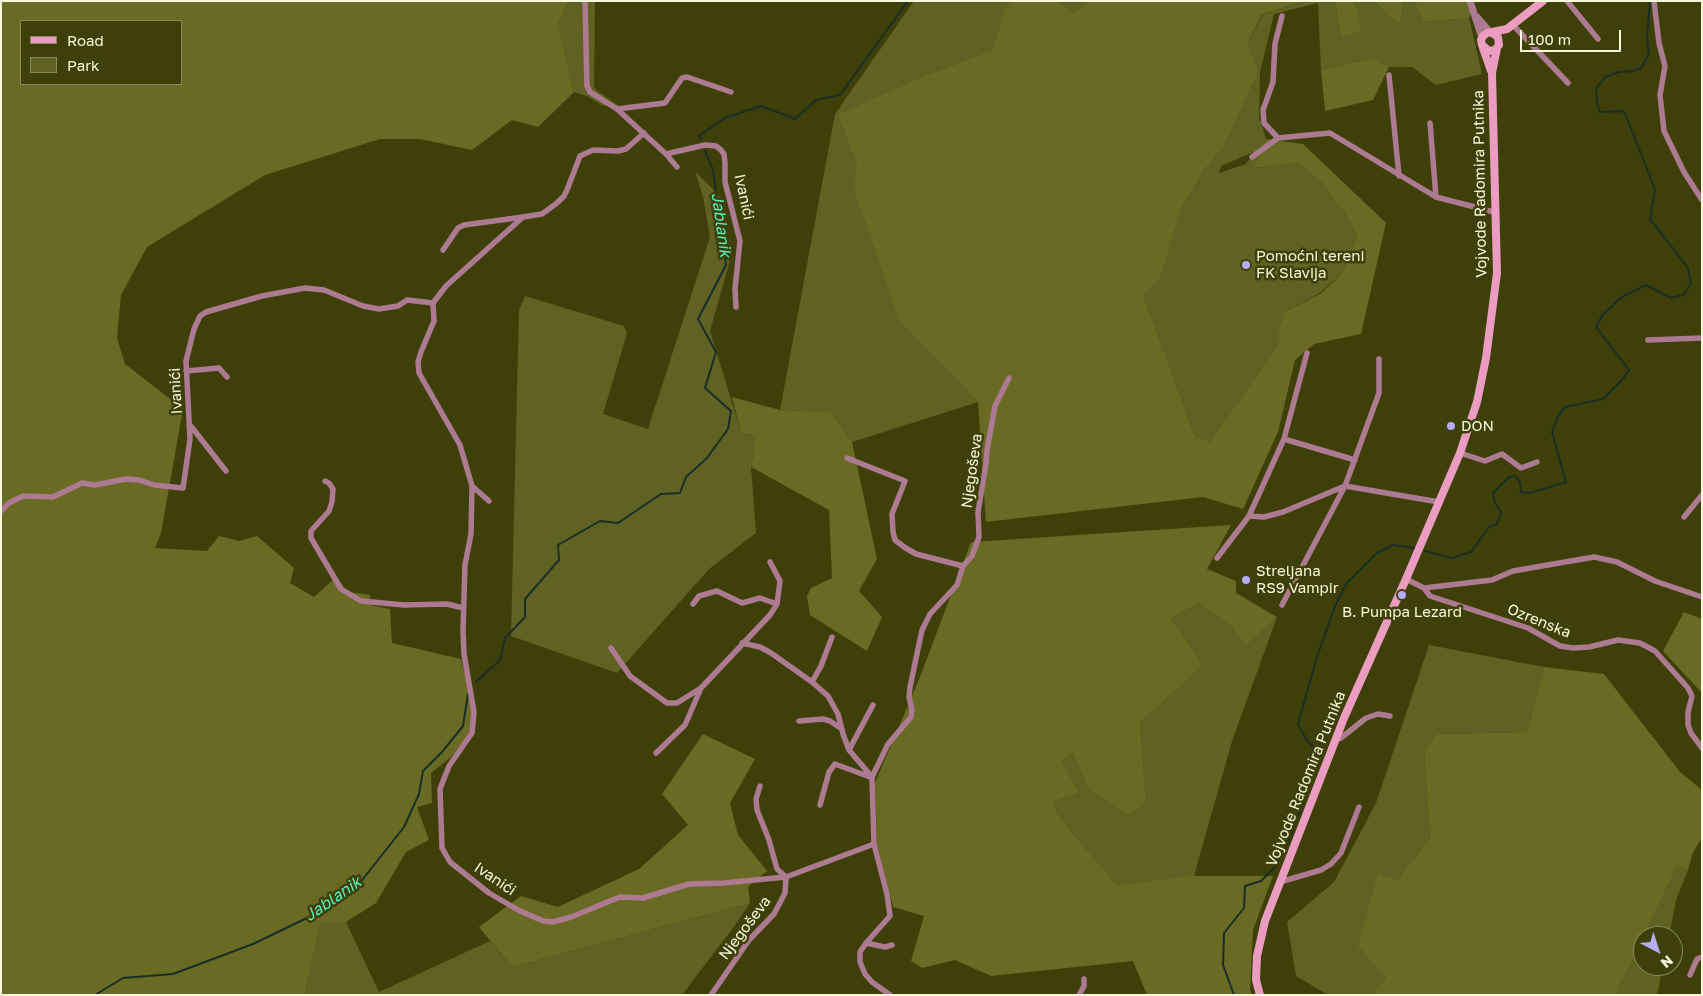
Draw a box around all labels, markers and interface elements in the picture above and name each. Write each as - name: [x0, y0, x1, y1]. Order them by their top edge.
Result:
- legend: [20, 20, 182, 85]
- scale bar: [1523, 20, 1624, 52]
- text: 100 m: [1528, 30, 1571, 48]
- text: Road: [67, 31, 104, 49]
- text: Park: [67, 56, 99, 74]
- street label: Vojvode Radomira Putnika: [1469, 90, 1491, 278]
- street label: Ivanići: [730, 172, 758, 222]
- water label: Jablanik: [707, 191, 735, 259]
- place label: Pomoćni tereni FK Slavija: [1256, 247, 1364, 282]
- marker: Pomoćni tereni FK Slavija: [1240, 259, 1252, 271]
- street label: Ivanići: [166, 367, 186, 415]
- place label: DON: [1461, 417, 1494, 435]
- marker: DON: [1445, 420, 1457, 432]
- street label: Njegoševa: [958, 433, 986, 509]
- place label: Streljana RS9 Vampir: [1256, 562, 1339, 597]
- marker: Streljana RS9 Vampir: [1240, 574, 1252, 586]
- marker: B. Pumpa Lezard: [1396, 589, 1408, 601]
- street label: Ozrenska: [1505, 600, 1573, 642]
- place label: B. Pumpa Lezard: [1342, 603, 1462, 621]
- street label: Vojvode Radomira Putnika: [1262, 689, 1350, 869]
- street label: Ivanići: [471, 859, 519, 899]
- water label: Jablanik: [301, 872, 365, 926]
- street label: Njegoševa: [715, 893, 775, 963]
- north arrow: [1633, 926, 1683, 976]
- text: N: [1658, 952, 1677, 972]

